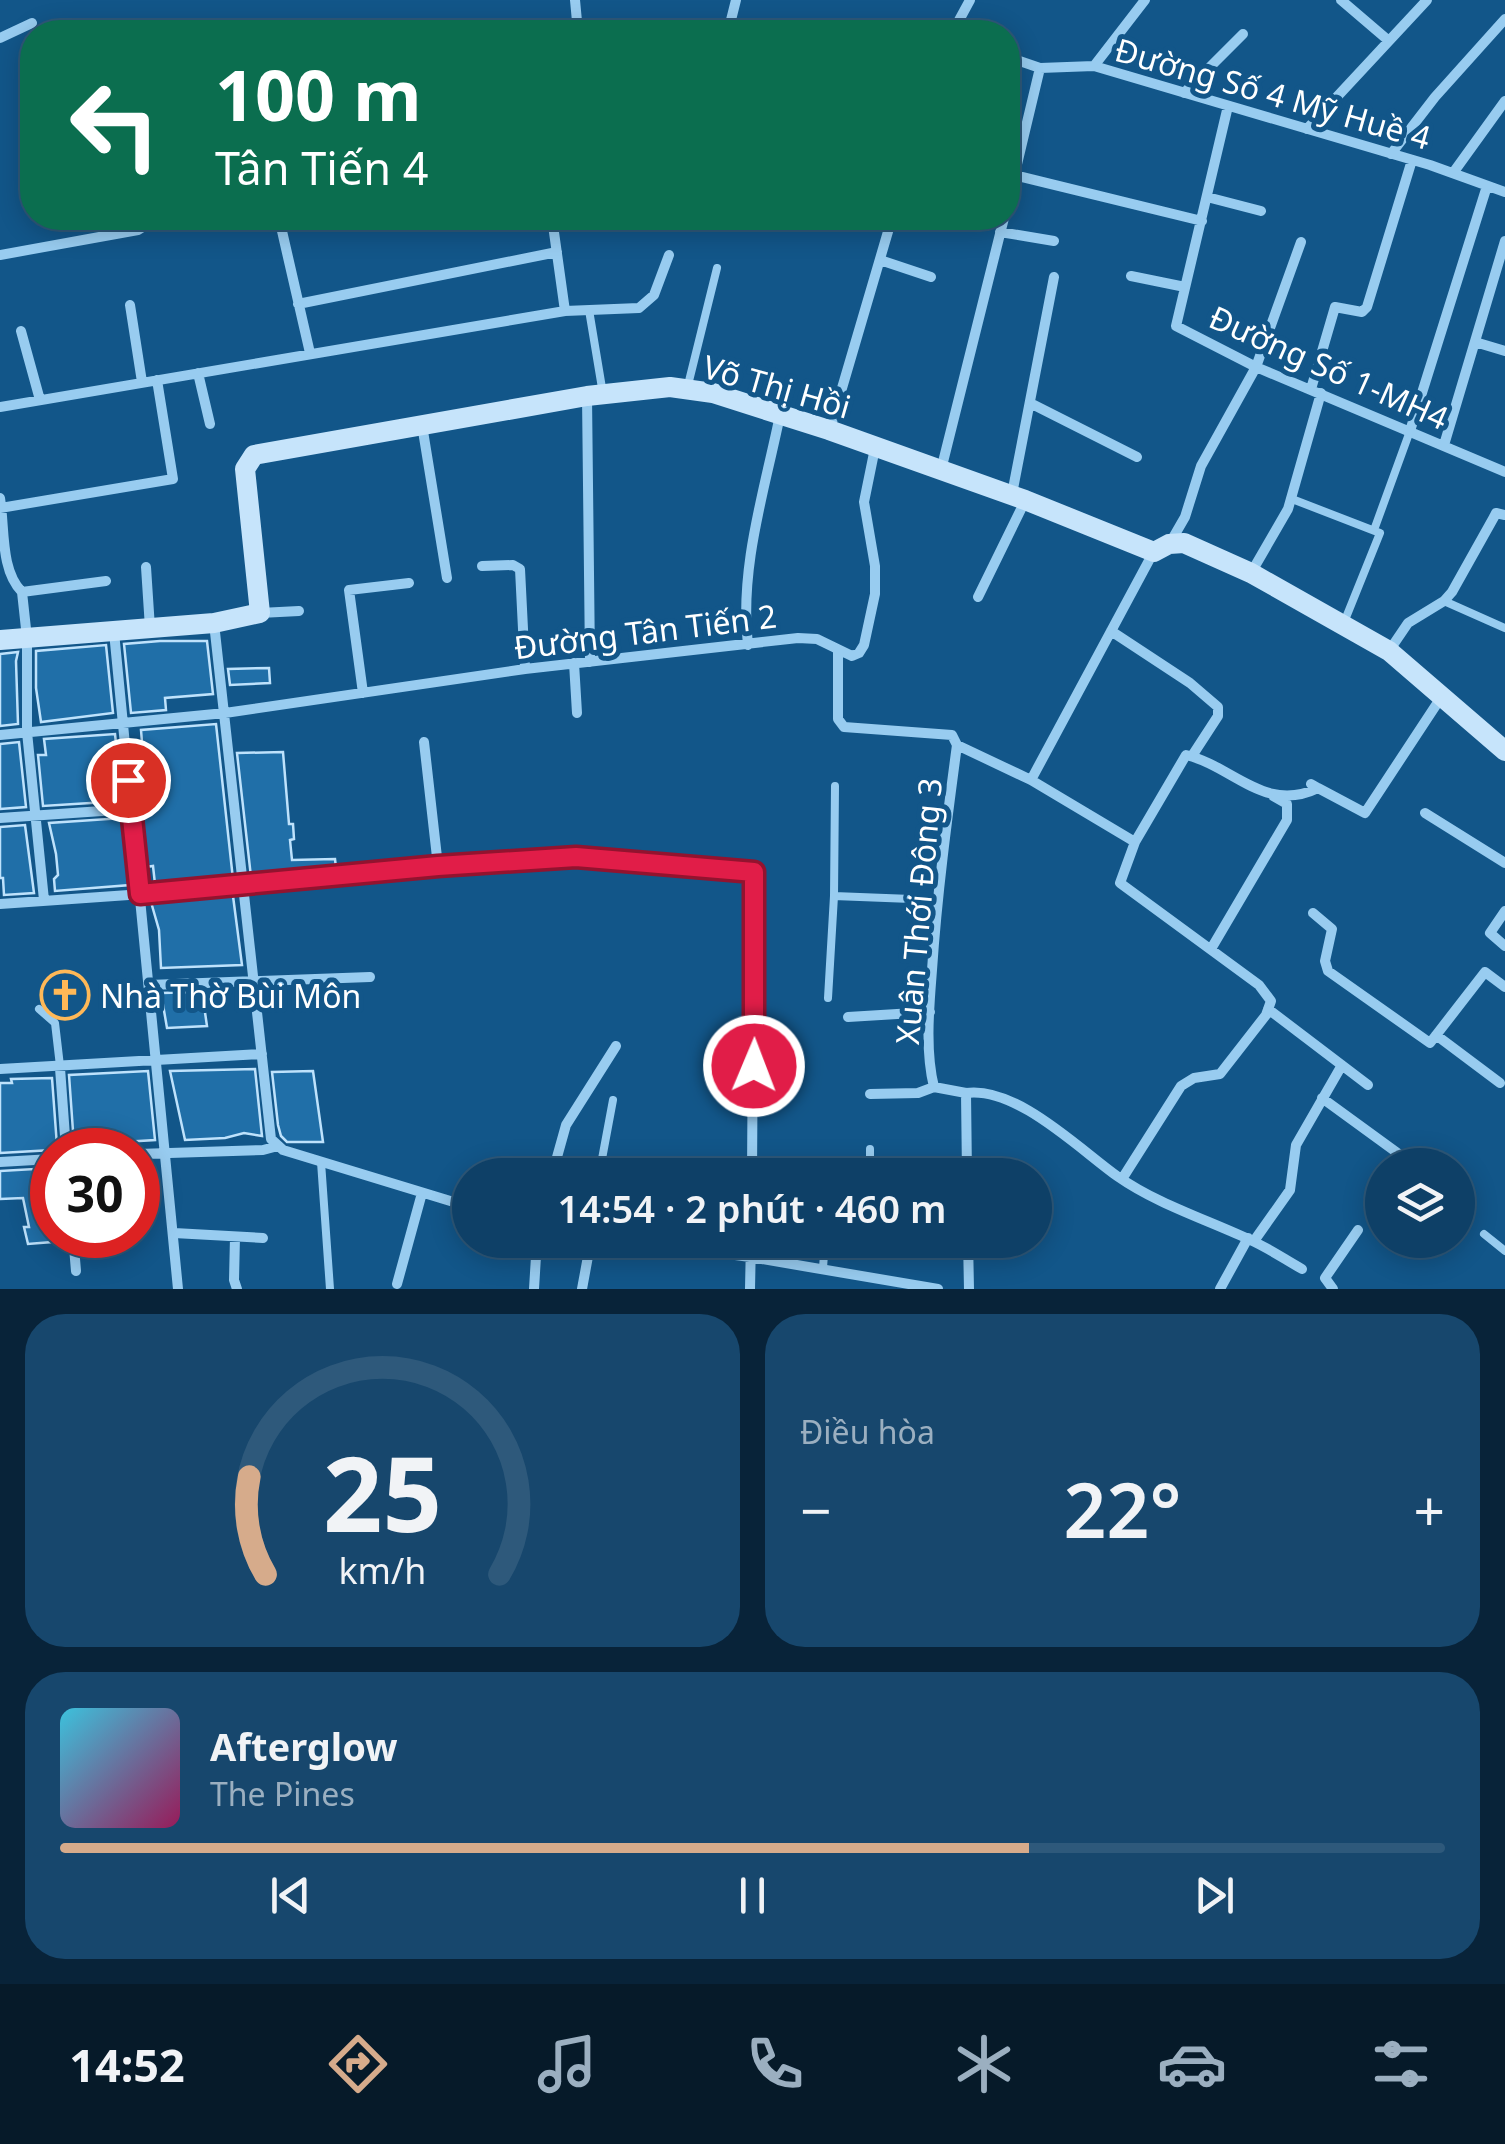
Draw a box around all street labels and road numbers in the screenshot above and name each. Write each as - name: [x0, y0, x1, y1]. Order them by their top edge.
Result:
- street label: Đường Số 4 Mỹ Huề 4: [1110, 27, 1436, 159]
- street label: Đường Số 1-MH4: [1203, 295, 1455, 439]
- street label: Võ Thị Hồi: [698, 344, 856, 428]
- street label: Đường Tân Tiến 2: [511, 594, 779, 668]
- street label: Xuân Thới Đông 3: [885, 776, 951, 1046]

